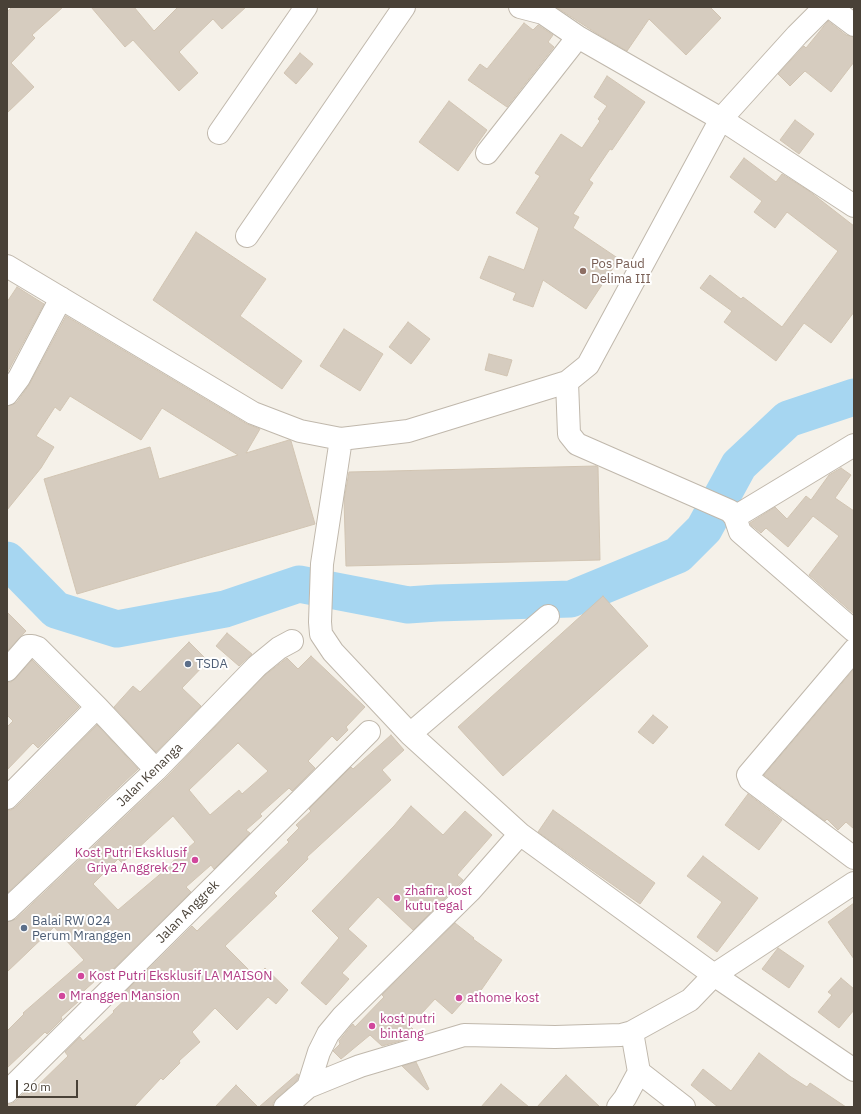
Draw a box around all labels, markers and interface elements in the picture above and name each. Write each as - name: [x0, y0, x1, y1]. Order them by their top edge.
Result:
- place label: Pos Paud Delima III: [591, 256, 651, 287]
- marker: Pos Paud Delima III: [578, 266, 588, 276]
- place label: TSDA: [196, 656, 228, 672]
- marker: TSDA: [183, 659, 193, 669]
- street label: Jalan Kenanga: [114, 740, 186, 810]
- place label: Kost Putri Eksklusif Griya Anggrek 27: [75, 845, 187, 876]
- marker: Kost Putri Eksklusif Griya Anggrek 27: [190, 855, 200, 865]
- street label: Jalan Anggrek: [153, 877, 223, 947]
- place label: zhafira kost kutu tegal: [405, 883, 472, 914]
- marker: zhafira kost kutu tegal: [392, 893, 402, 903]
- place label: Balai RW 024 Perum Mranggen: [32, 913, 131, 944]
- marker: Balai RW 024 Perum Mranggen: [19, 923, 29, 933]
- place label: Kost Putri Eksklusif LA MAISON: [89, 968, 272, 984]
- marker: Kost Putri Eksklusif LA MAISON: [76, 971, 86, 981]
- place label: Mranggen Mansion: [70, 988, 180, 1004]
- place label: athome kost: [467, 990, 539, 1006]
- marker: Mranggen Mansion: [57, 991, 67, 1001]
- marker: athome kost: [454, 993, 464, 1003]
- place label: kost putri bintang: [380, 1011, 435, 1042]
- marker: kost putri bintang: [367, 1021, 377, 1031]
- scale bar: [18, 1072, 80, 1098]
- text: 20 m: [23, 1079, 51, 1094]

